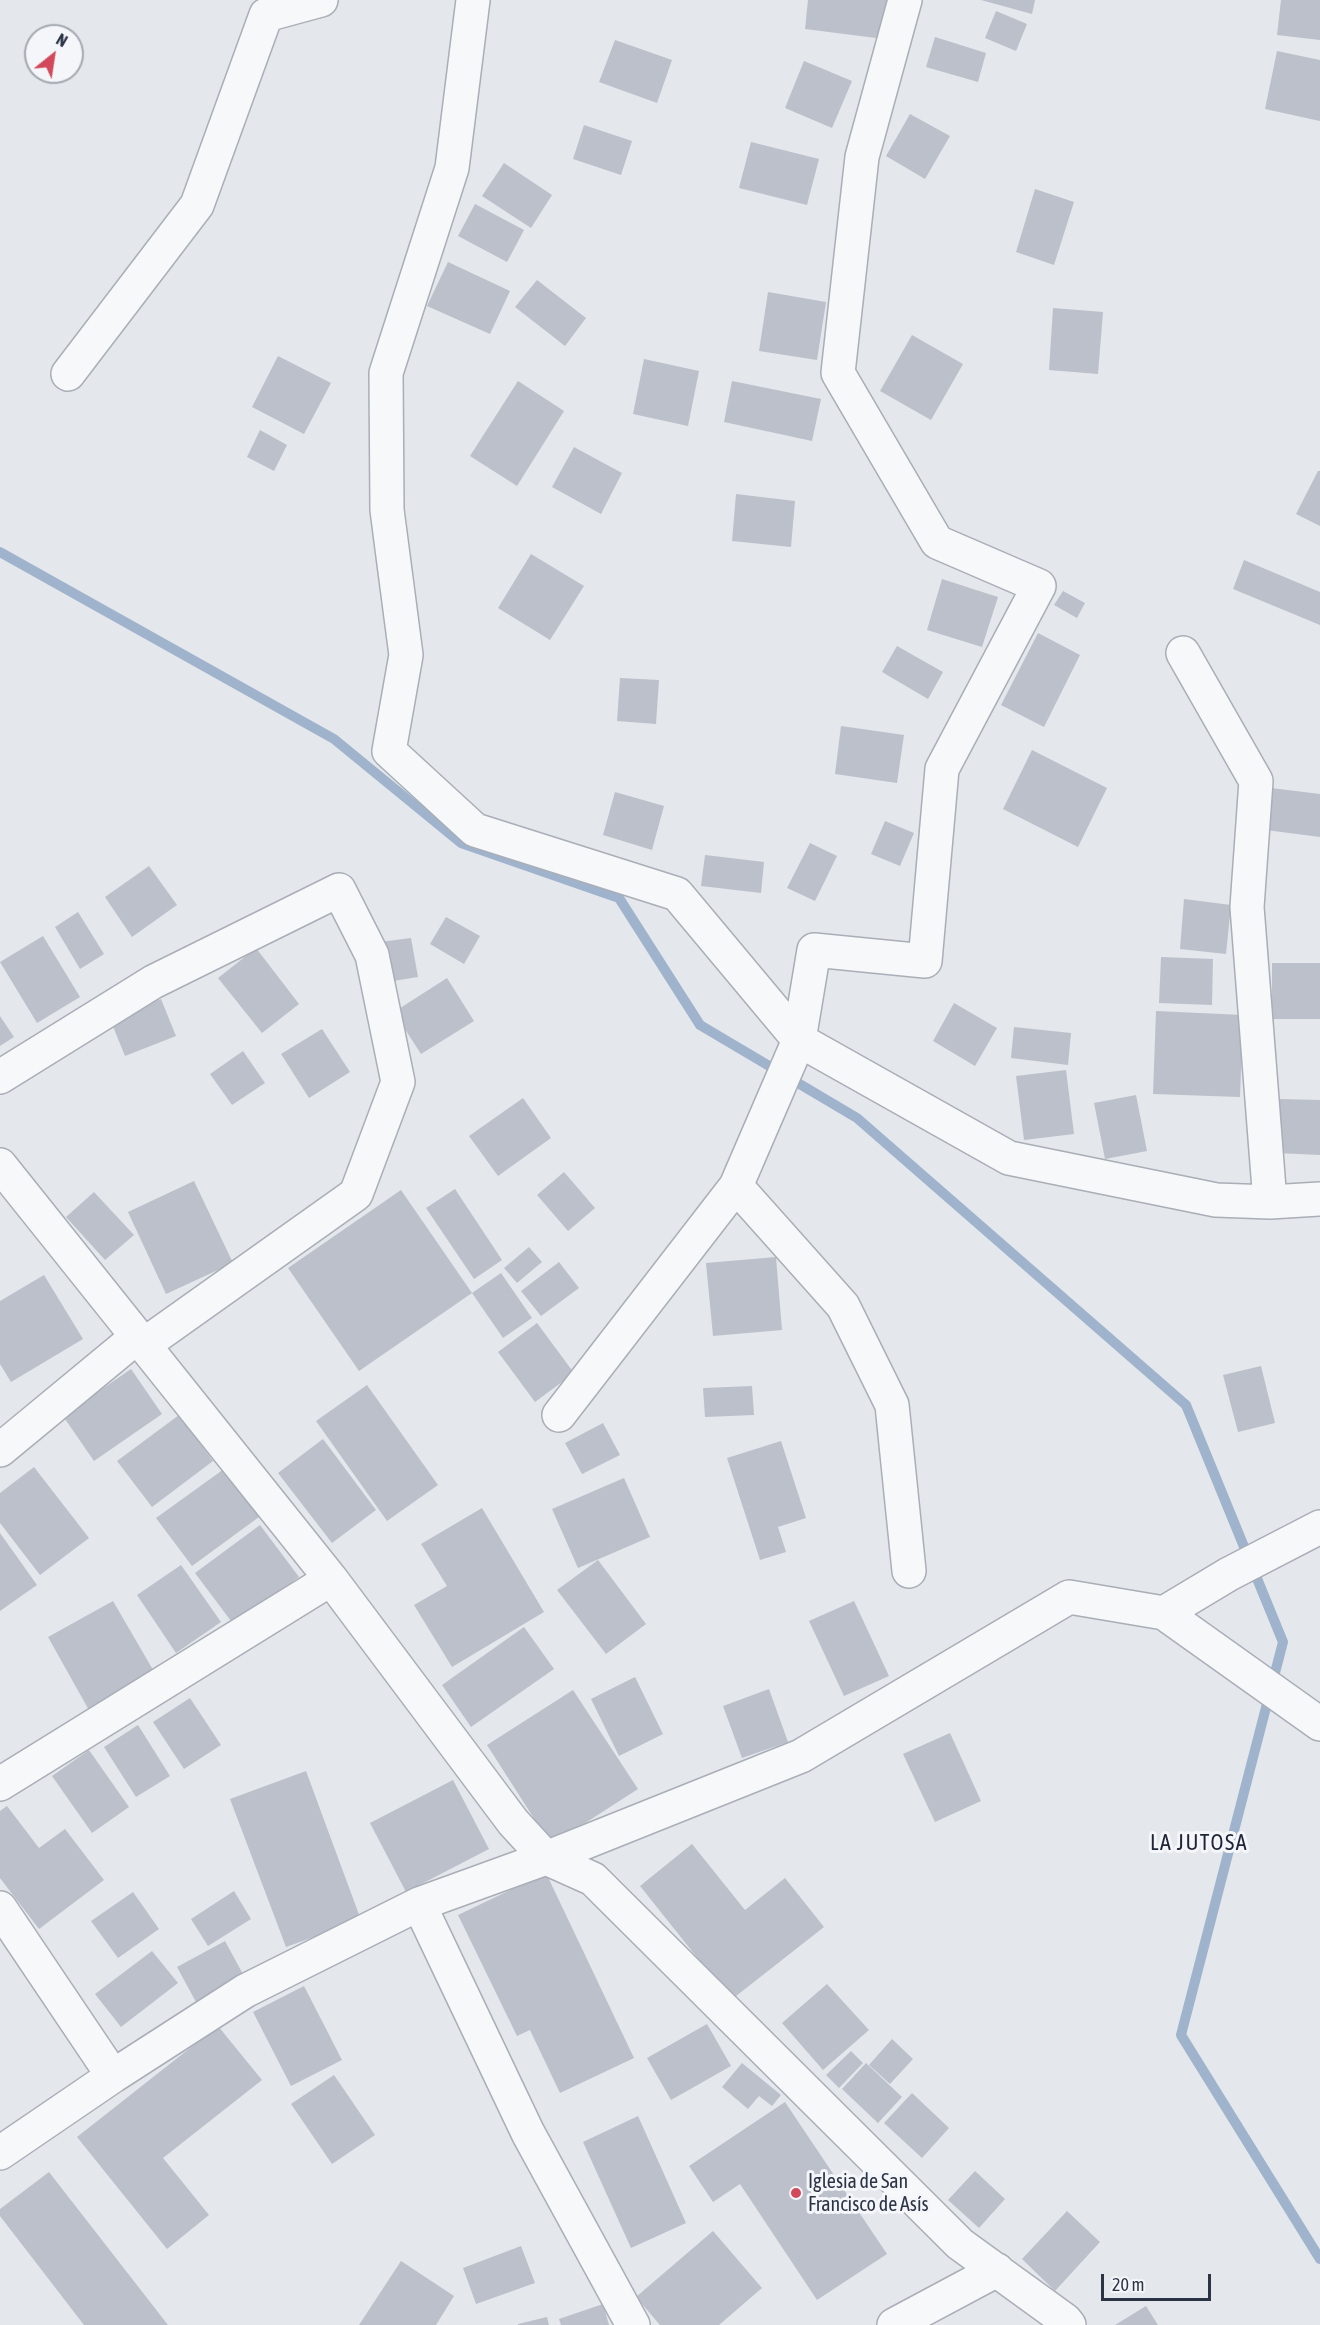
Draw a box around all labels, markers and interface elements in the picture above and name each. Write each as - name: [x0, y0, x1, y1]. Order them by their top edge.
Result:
- north arrow: [24, 24, 84, 84]
- text: N: [53, 30, 71, 50]
- district label: LA JUTOSA: [1150, 1830, 1248, 1856]
- place label: Iglesia de San Francisco de Asís: [808, 2170, 929, 2217]
- marker: Iglesia de San Francisco de Asís: [789, 2186, 803, 2200]
- scale bar: [1104, 2262, 1214, 2300]
- text: 20 m: [1112, 2274, 1144, 2295]

